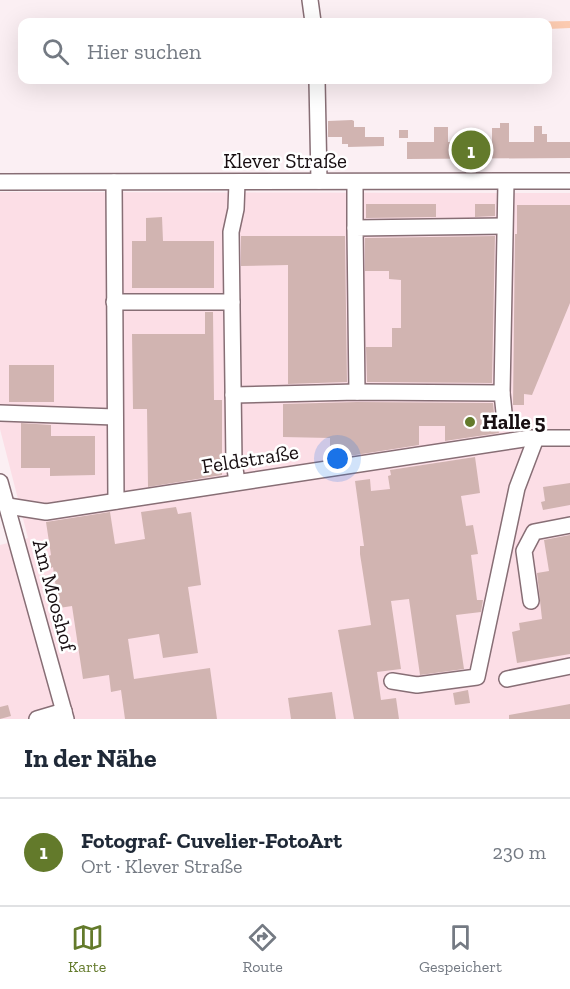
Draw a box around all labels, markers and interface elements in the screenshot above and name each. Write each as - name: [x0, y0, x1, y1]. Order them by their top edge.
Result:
- search box: [18, 18, 552, 84]
- icon: search: [39, 35, 72, 68]
- text: Hier suchen: [87, 38, 201, 65]
- pin: 1: [452, 128, 490, 172]
- street label: Klever Straße: [223, 148, 347, 173]
- place label: Halle 5: [482, 409, 545, 434]
- marker: Halle 5: [463, 415, 477, 429]
- street label: Feldstraße: [200, 438, 300, 479]
- your location: [323, 444, 352, 473]
- street label: Am Mooshof: [28, 536, 82, 655]
- text: In der Nähe: [24, 742, 156, 774]
- text: Fotograf- Cuvelier-FotoArt: [81, 827, 342, 854]
- text: 1: [39, 840, 48, 864]
- text: 230 m: [493, 840, 546, 864]
- text: Ort · Klever Straße: [81, 854, 243, 878]
- tab: Karte: [68, 921, 106, 976]
- tab: Route: [242, 921, 283, 976]
- tab: Gespeichert: [419, 921, 502, 976]

